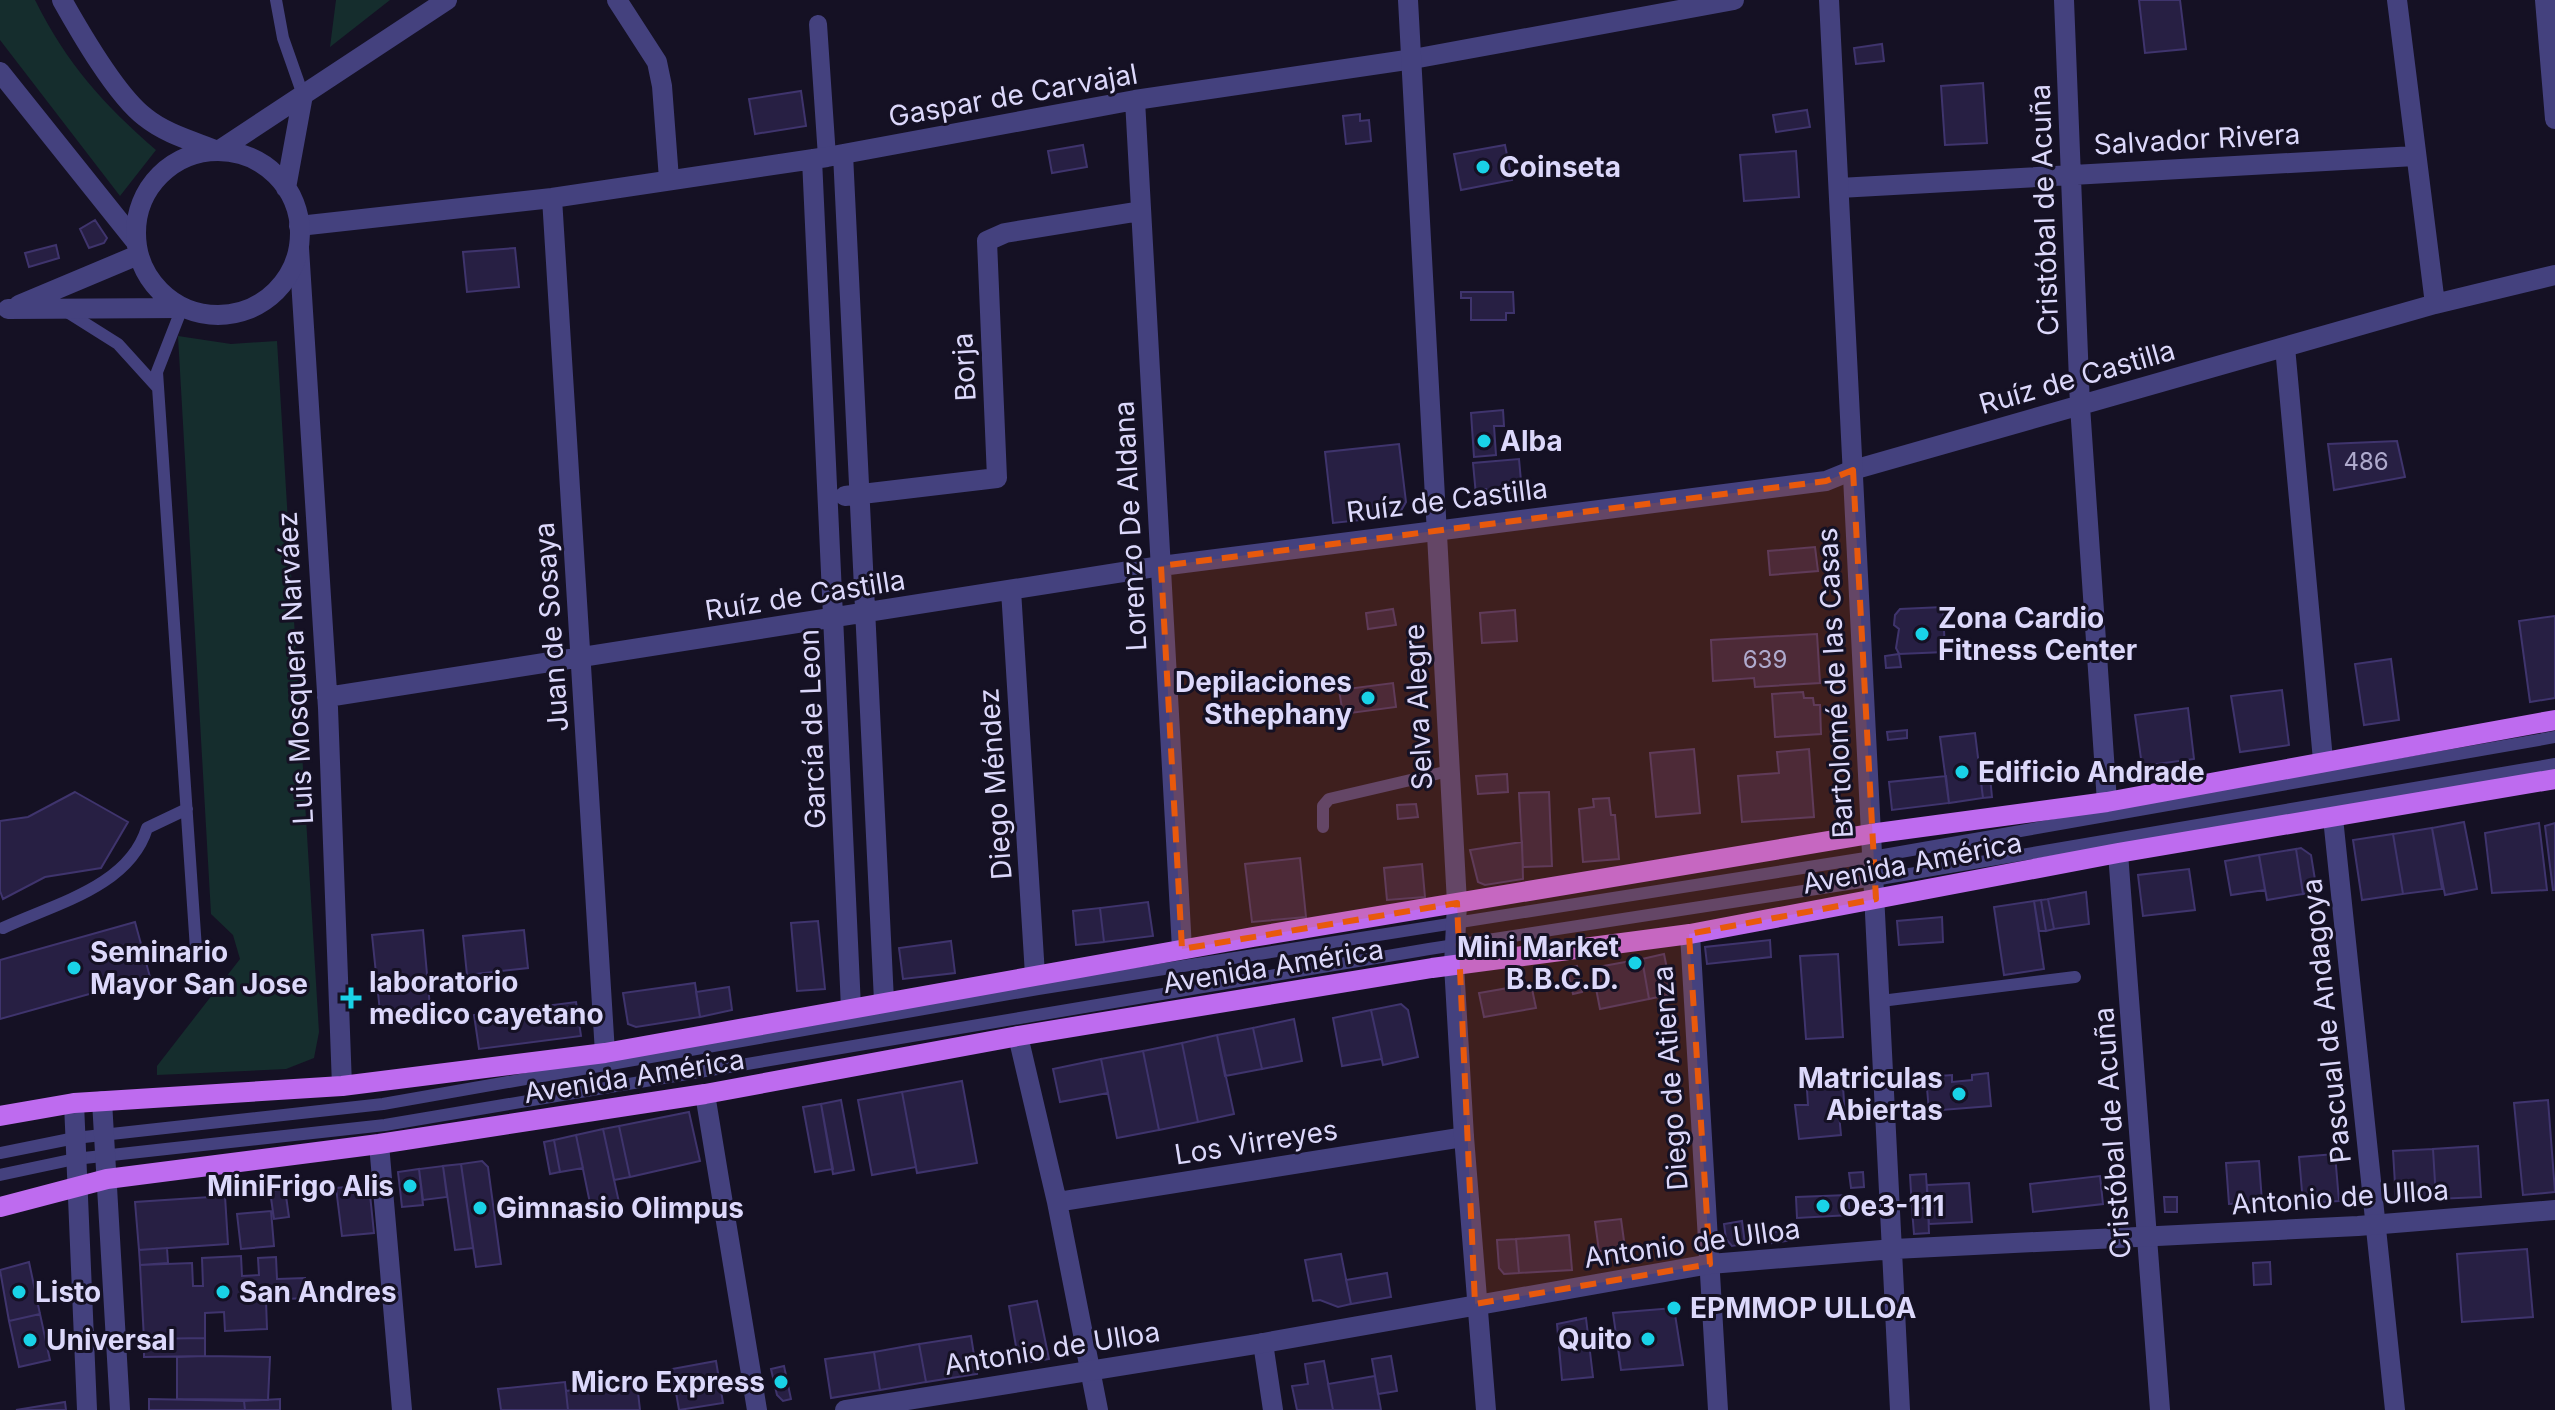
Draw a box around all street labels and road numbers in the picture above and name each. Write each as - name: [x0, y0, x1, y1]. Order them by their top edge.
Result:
- street label: Gaspar de Carvajal: [886, 56, 1140, 134]
- street label: Cristóbal de Acuña: [2023, 84, 2065, 336]
- street label: Salvador Rivera: [2093, 117, 2301, 161]
- street label: Borja: [945, 332, 983, 402]
- street label: Ruíz de Castilla: [1975, 333, 2179, 421]
- street label: Lorenzo De Aldana: [1106, 400, 1154, 652]
- street label: Ruíz de Castilla: [1345, 471, 1549, 529]
- street label: Luis Mosquera Narváez: [270, 511, 320, 825]
- street label: Juan de Sosaya: [527, 521, 575, 733]
- street label: Bartolomé de las Casas: [1810, 527, 1860, 839]
- street label: Ruíz de Castilla: [702, 562, 908, 628]
- street label: Selva Alegre: [1397, 623, 1439, 791]
- street label: García de Leon: [792, 629, 832, 829]
- street label: Diego Méndez: [971, 687, 1019, 881]
- street label: Avenida América: [1799, 825, 2025, 901]
- street label: Pascual de Andagoya: [2294, 877, 2358, 1165]
- street label: Avenida América: [1160, 932, 1386, 1000]
- street label: Diego de Atienza: [1645, 964, 1695, 1192]
- street label: Cristóbal de Acuña: [2086, 1006, 2138, 1260]
- street label: Avenida América: [521, 1042, 747, 1110]
- street label: Los Virreyes: [1172, 1112, 1340, 1172]
- street label: Antonio de Ulloa: [2230, 1172, 2450, 1222]
- street label: Antonio de Ulloa: [1582, 1211, 1802, 1275]
- street label: Antonio de Ulloa: [942, 1314, 1162, 1382]

